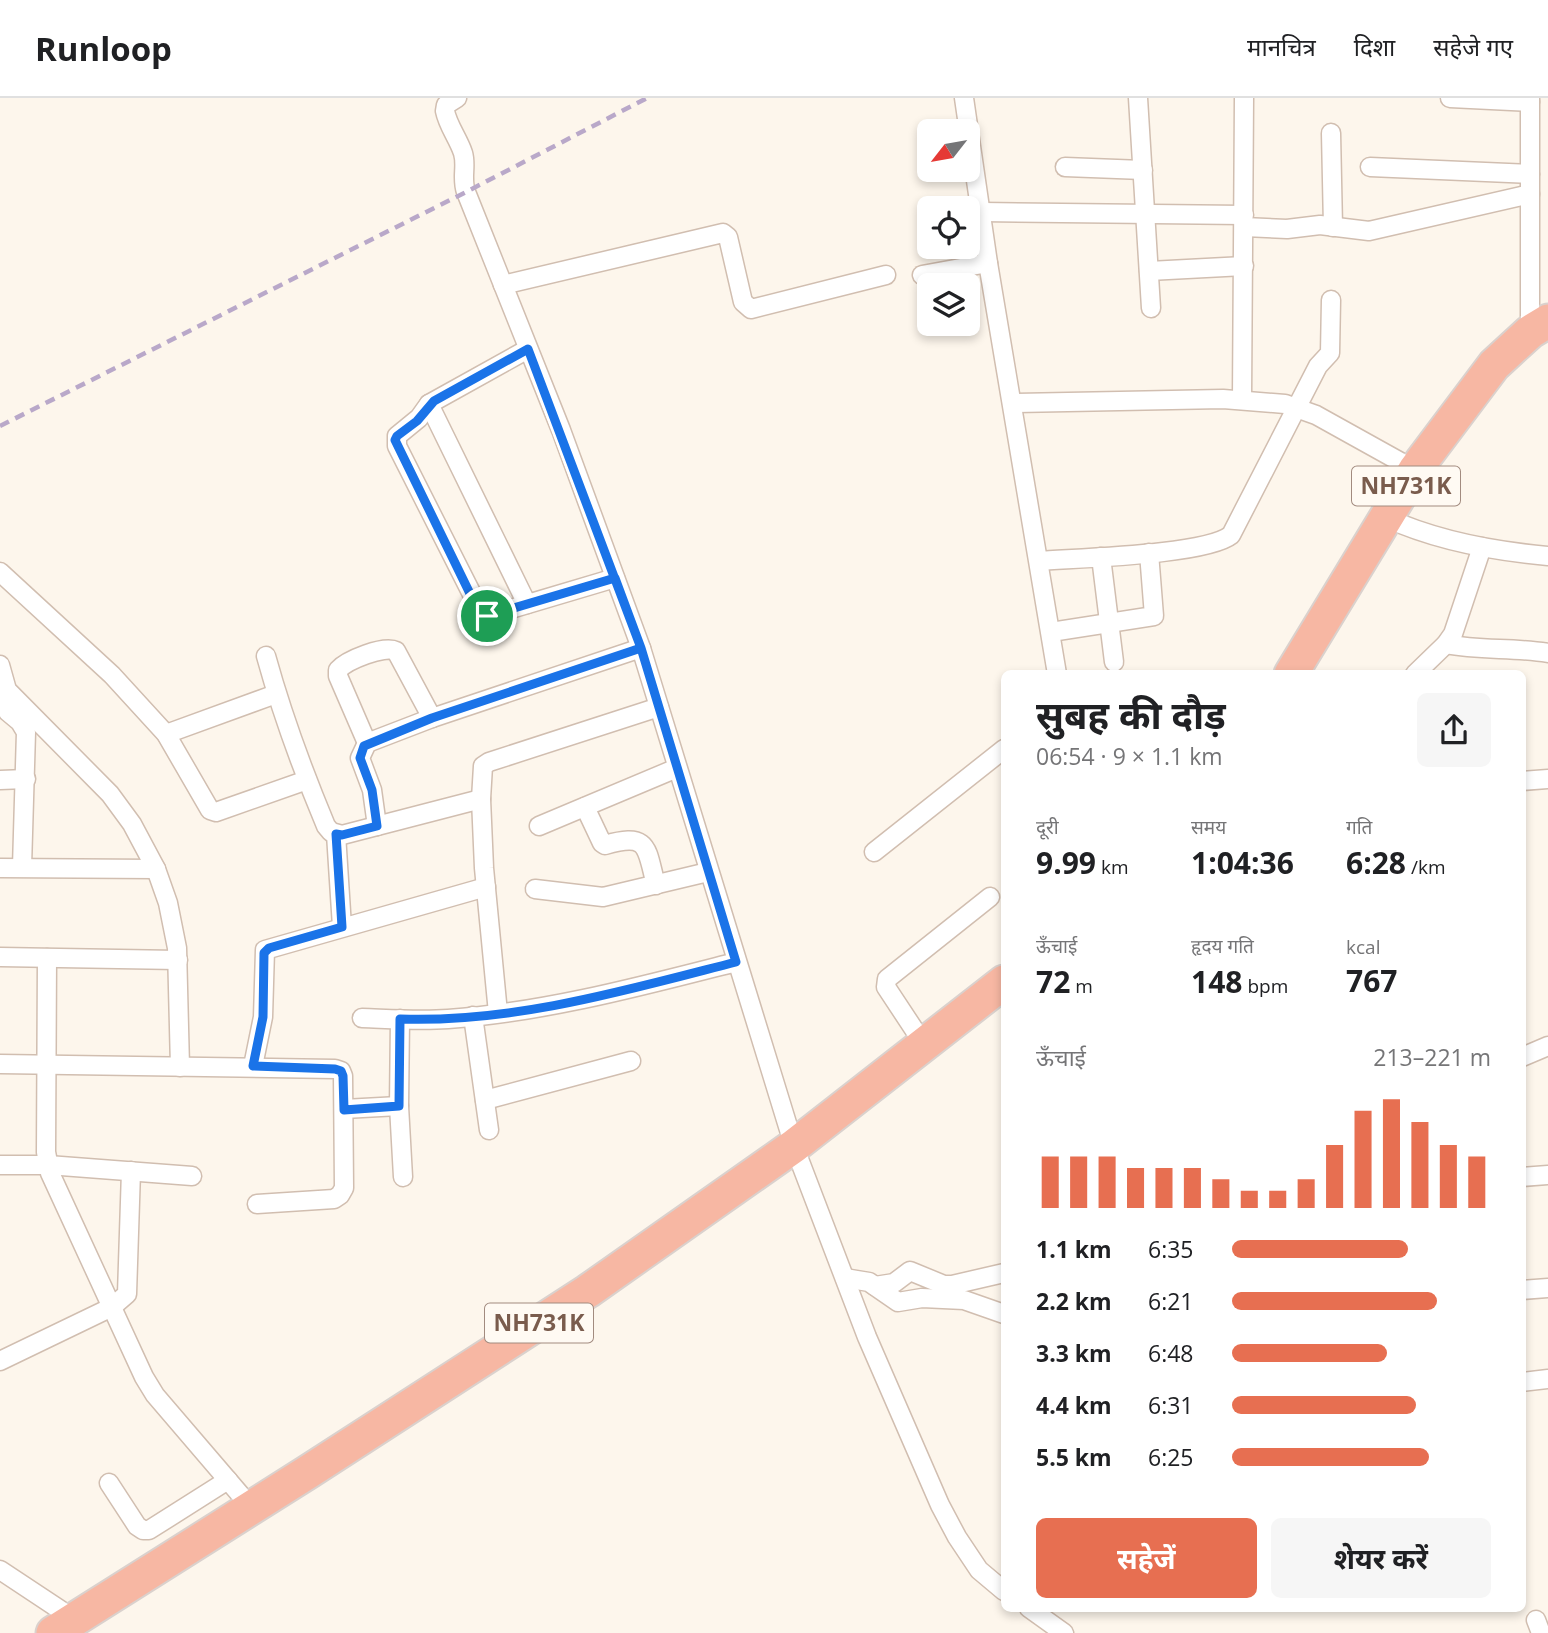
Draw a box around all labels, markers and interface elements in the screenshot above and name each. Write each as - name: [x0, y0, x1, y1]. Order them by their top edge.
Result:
- text: Runloop: [35, 26, 172, 71]
- text: मानचित्र: [1247, 30, 1316, 63]
- text: दिशा: [1354, 30, 1395, 63]
- text: सहेजे गए: [1433, 30, 1513, 63]
- north arrow: [917, 119, 980, 182]
- map controls: [917, 119, 980, 336]
- button: locate: [917, 196, 980, 259]
- button: layers: [917, 273, 980, 336]
- road number: NH731K: [1352, 466, 1460, 506]
- pin: [457, 586, 517, 646]
- icon: arrive: [468, 597, 506, 635]
- text: सुबह की दौड़: [1036, 688, 1226, 740]
- button: share: [1417, 693, 1491, 767]
- text: 06:54 · 9 × 1.1 km: [1036, 740, 1223, 772]
- text: दूरी: [1036, 814, 1059, 840]
- text: समय: [1191, 814, 1226, 840]
- text: गति: [1346, 814, 1372, 840]
- text: 9.99: [1036, 842, 1096, 883]
- text: 1:04:36: [1191, 842, 1294, 883]
- text: 6:28: [1346, 842, 1406, 883]
- text: km: [1096, 854, 1129, 880]
- text: /km: [1406, 854, 1446, 880]
- text: ऊँचाई: [1036, 933, 1077, 959]
- text: हृदय गति: [1191, 933, 1254, 959]
- text: kcal: [1346, 934, 1380, 960]
- text: 767: [1346, 960, 1397, 1001]
- text: 72: [1036, 961, 1070, 1002]
- text: 148: [1191, 961, 1242, 1002]
- text: m: [1070, 973, 1093, 999]
- text: bpm: [1242, 973, 1288, 999]
- text: ऊँचाई: [1036, 1041, 1086, 1073]
- text: 213–221 m: [1373, 1041, 1491, 1073]
- text: 1.1 km: [1036, 1233, 1112, 1265]
- text: 6:35: [1148, 1233, 1194, 1265]
- text: 2.2 km: [1036, 1285, 1112, 1317]
- text: 6:21: [1148, 1285, 1194, 1317]
- road number: NH731K: [485, 1304, 593, 1342]
- text: 3.3 km: [1036, 1337, 1112, 1369]
- text: 6:48: [1148, 1337, 1194, 1369]
- text: 4.4 km: [1036, 1389, 1112, 1421]
- text: 6:31: [1148, 1389, 1194, 1421]
- text: 5.5 km: [1036, 1441, 1112, 1473]
- text: 6:25: [1148, 1441, 1194, 1473]
- button: सहेजें: [1036, 1518, 1257, 1598]
- button: शेयर करें: [1271, 1518, 1491, 1598]

